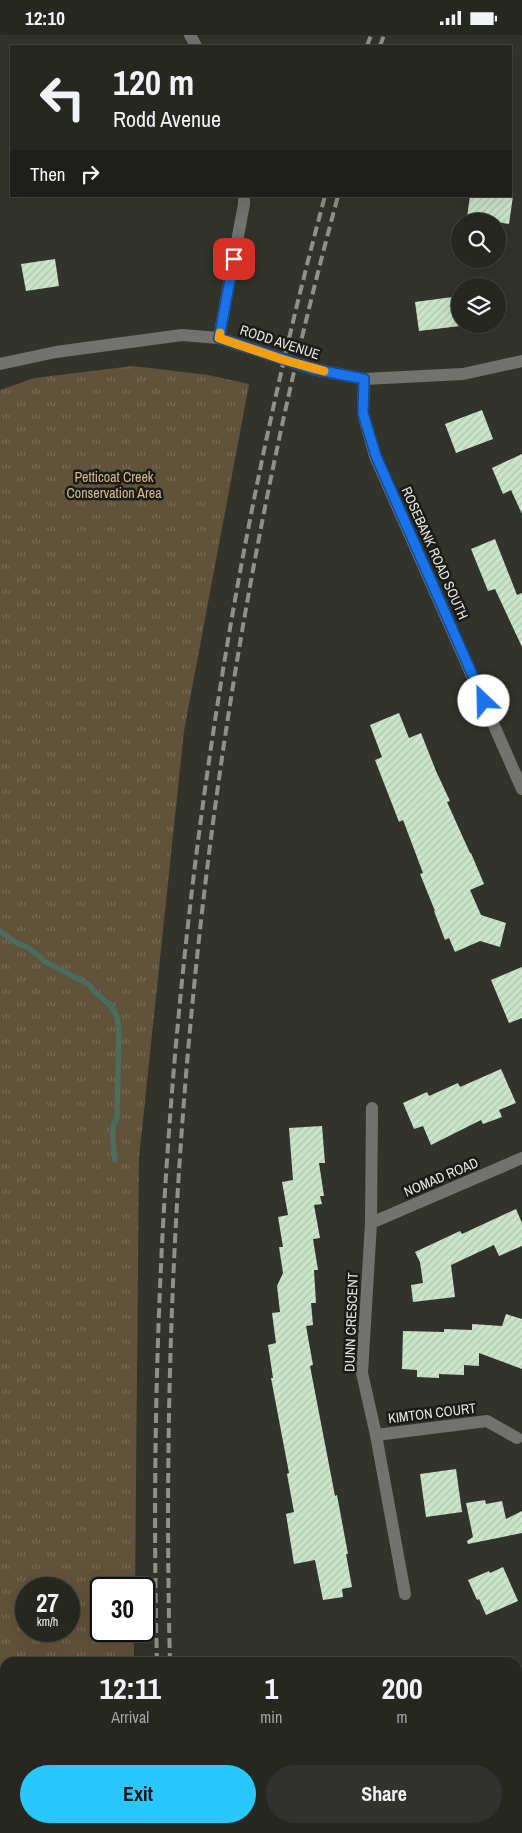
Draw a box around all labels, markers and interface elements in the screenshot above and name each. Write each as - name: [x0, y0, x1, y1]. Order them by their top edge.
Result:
- text: 12:10: [25, 5, 65, 31]
- text: 120 m: [113, 59, 194, 106]
- icon: left: [30, 65, 95, 130]
- text: Rodd Avenue: [113, 104, 221, 134]
- icon: right: [76, 160, 104, 188]
- text: Then: [30, 161, 66, 187]
- map controls: [451, 213, 506, 333]
- button: search: [451, 213, 506, 268]
- pin: [213, 238, 255, 280]
- icon: arrive: [220, 245, 248, 273]
- button: layers: [451, 278, 506, 333]
- street label: RODD AVENUE: [238, 321, 322, 363]
- park label: Petticoat Creek Conservation Area: [66, 468, 162, 502]
- street label: ROSEBANK ROAD SOUTH: [398, 484, 472, 622]
- position arrow: [457, 674, 509, 726]
- street label: NOMAD ROAD: [401, 1153, 481, 1201]
- street label: DUNN CRESCENT: [340, 1272, 362, 1372]
- street label: KIMTON COURT: [387, 1399, 477, 1427]
- speed limit sign: 30: [90, 1577, 155, 1642]
- text: 27: [36, 1586, 59, 1620]
- text: km/h: [37, 1614, 58, 1630]
- text: 12:11: [99, 1668, 161, 1708]
- text: 1: [264, 1668, 278, 1708]
- text: 200: [382, 1668, 423, 1708]
- text: Arrival: [111, 1706, 149, 1728]
- text: min: [260, 1706, 282, 1728]
- text: m: [397, 1706, 408, 1728]
- button: Exit: [20, 1765, 256, 1823]
- button: Share: [266, 1765, 502, 1823]

